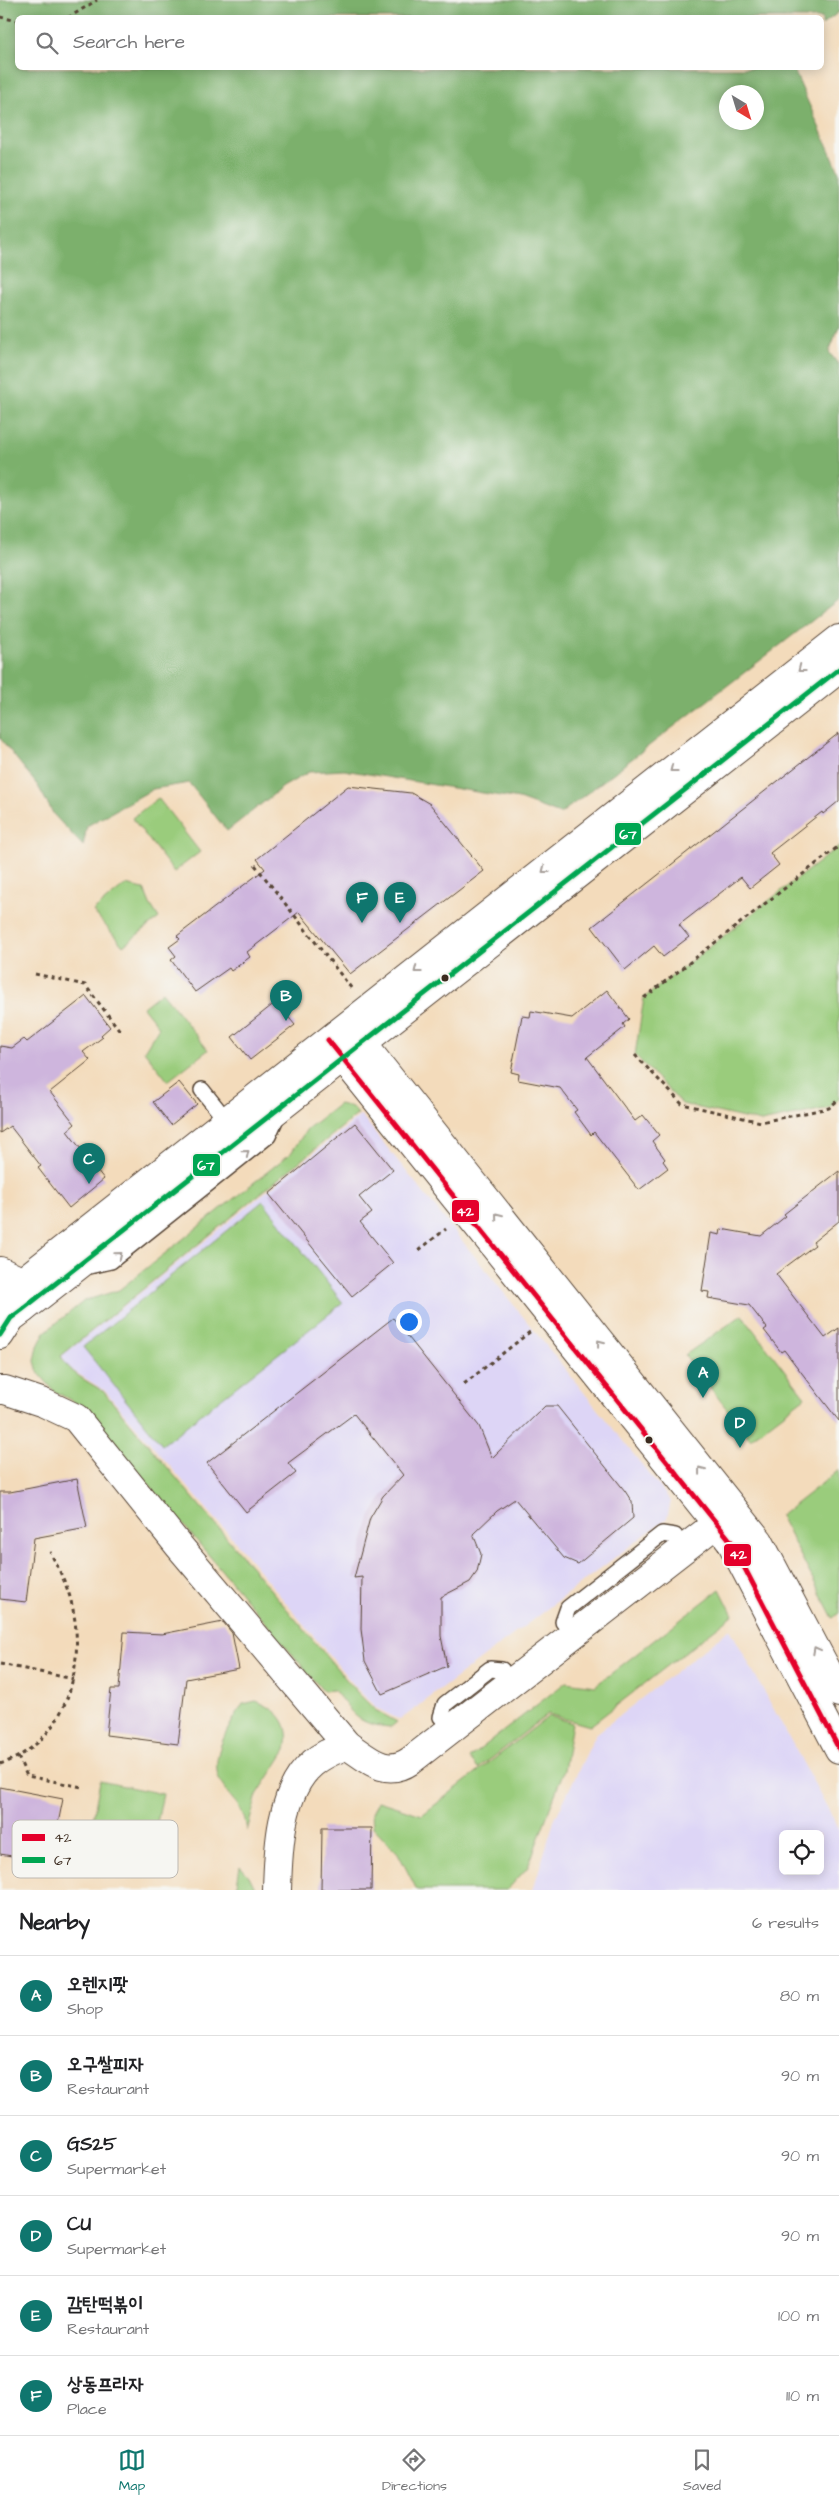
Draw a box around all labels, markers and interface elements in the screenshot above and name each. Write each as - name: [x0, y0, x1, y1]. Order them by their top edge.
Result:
- search box: [15, 15, 824, 70]
- icon: search: [33, 29, 61, 57]
- text: Search here: [73, 29, 185, 56]
- north arrow: [719, 85, 764, 130]
- one-way arrow: [798, 663, 807, 671]
- one-way arrow: [670, 764, 679, 772]
- line badge: 67: [614, 822, 642, 846]
- text: 67: [619, 825, 637, 845]
- one-way arrow: [542, 864, 551, 872]
- pin: F: [346, 882, 378, 923]
- pin: E: [384, 882, 416, 923]
- one-way arrow: [414, 965, 423, 974]
- unlabelled marker: [440, 973, 450, 983]
- pin: B: [270, 980, 302, 1021]
- pin: C: [73, 1143, 105, 1184]
- one-way arrow: [240, 1151, 249, 1159]
- line badge: 67: [192, 1153, 221, 1177]
- text: 67: [197, 1156, 215, 1176]
- line badge: 42: [451, 1199, 480, 1223]
- text: 42: [456, 1202, 475, 1222]
- one-way arrow: [495, 1212, 504, 1221]
- one-way arrow: [113, 1252, 122, 1260]
- your location: [396, 1309, 422, 1335]
- one-way arrow: [596, 1339, 605, 1348]
- pin: A: [687, 1357, 719, 1398]
- pin: D: [724, 1407, 756, 1448]
- unlabelled marker: [644, 1435, 654, 1445]
- one-way arrow: [698, 1467, 706, 1476]
- line badge: 42: [723, 1543, 752, 1567]
- text: 42: [729, 1545, 748, 1565]
- one-way arrow: [812, 1646, 822, 1655]
- legend: [12, 1820, 178, 1878]
- text: 42: [54, 1828, 72, 1848]
- map controls: [779, 1830, 824, 1875]
- button: locate: [779, 1830, 824, 1875]
- text: 67: [54, 1851, 72, 1871]
- text: Nearby: [20, 1908, 90, 1937]
- text: 6 results: [752, 1912, 819, 1934]
- text: 오렌지팟: [67, 1971, 128, 1998]
- text: A: [31, 1985, 41, 2007]
- text: 80 m: [780, 1985, 819, 2007]
- text: Shop: [67, 1998, 103, 2020]
- text: 오구쌀피자: [67, 2051, 143, 2078]
- text: B: [30, 2065, 42, 2087]
- text: 90 m: [781, 2065, 819, 2087]
- text: Restaurant: [67, 2078, 149, 2100]
- text: GS25: [67, 2131, 117, 2158]
- text: C: [30, 2145, 42, 2167]
- text: 90 m: [781, 2145, 819, 2167]
- text: Supermarket: [67, 2158, 166, 2180]
- text: CU: [67, 2211, 91, 2238]
- text: D: [31, 2225, 41, 2247]
- text: 90 m: [781, 2225, 819, 2247]
- text: Supermarket: [67, 2238, 166, 2260]
- text: 감탄떡볶이: [67, 2291, 143, 2318]
- text: E: [31, 2305, 41, 2327]
- text: 100 m: [778, 2305, 819, 2327]
- text: Restaurant: [67, 2318, 149, 2340]
- text: 상동프라자: [67, 2371, 143, 2398]
- text: F: [30, 2385, 42, 2407]
- text: 110 m: [786, 2385, 819, 2407]
- text: Place: [67, 2398, 107, 2420]
- tab: Map: [118, 2446, 146, 2496]
- tab: Directions: [382, 2446, 447, 2496]
- tab: Saved: [683, 2446, 721, 2496]

